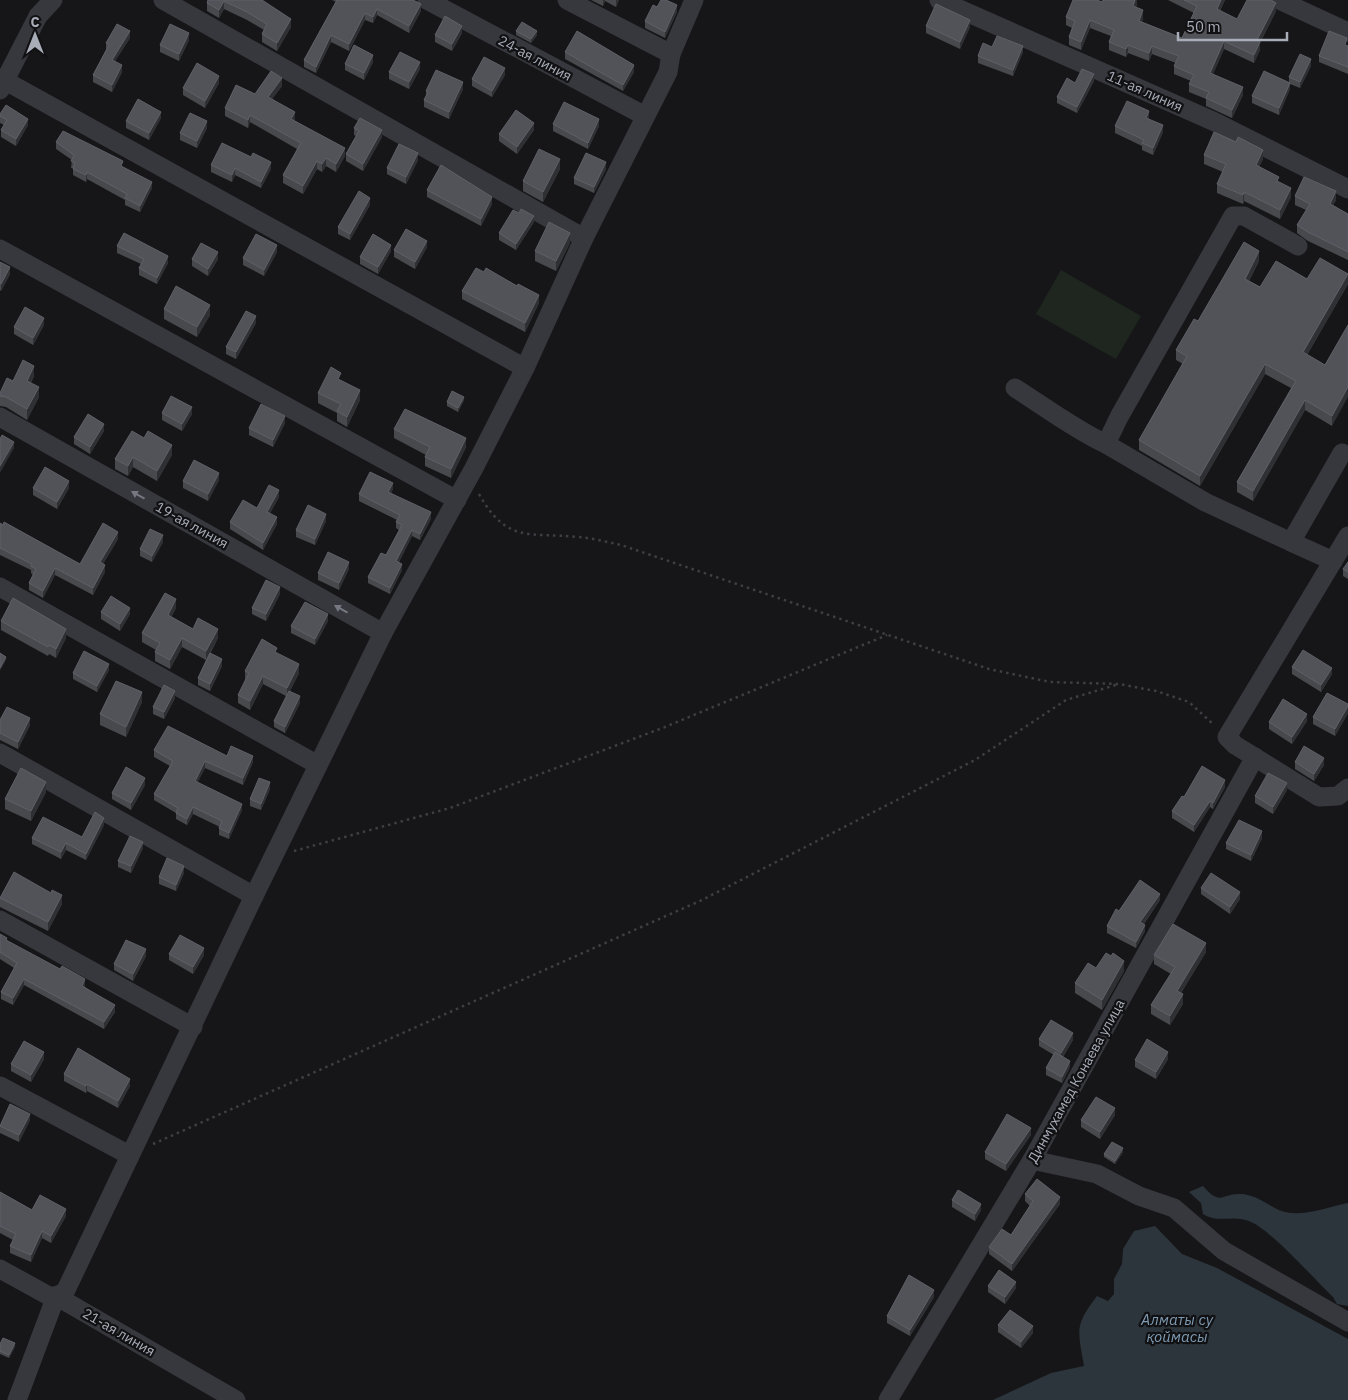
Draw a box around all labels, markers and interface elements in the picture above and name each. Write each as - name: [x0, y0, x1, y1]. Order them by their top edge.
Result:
- north arrow: [10, 10, 60, 60]
- scale bar: [1178, 10, 1287, 42]
- text: С: [30, 13, 40, 31]
- text: 50 m: [1186, 17, 1221, 36]
- street label: 24-ая линия: [495, 31, 575, 85]
- street label: 11-ая линия: [1104, 66, 1186, 116]
- one-way arrow: [131, 491, 145, 499]
- street label: 19-ая линия: [152, 498, 232, 552]
- one-way arrow: [333, 605, 348, 613]
- street label: Динмухамед Конаева улица: [1023, 996, 1129, 1166]
- street label: 21-ая линия: [80, 1304, 158, 1360]
- water label: Алматы су қоймасы: [1140, 1310, 1214, 1346]

